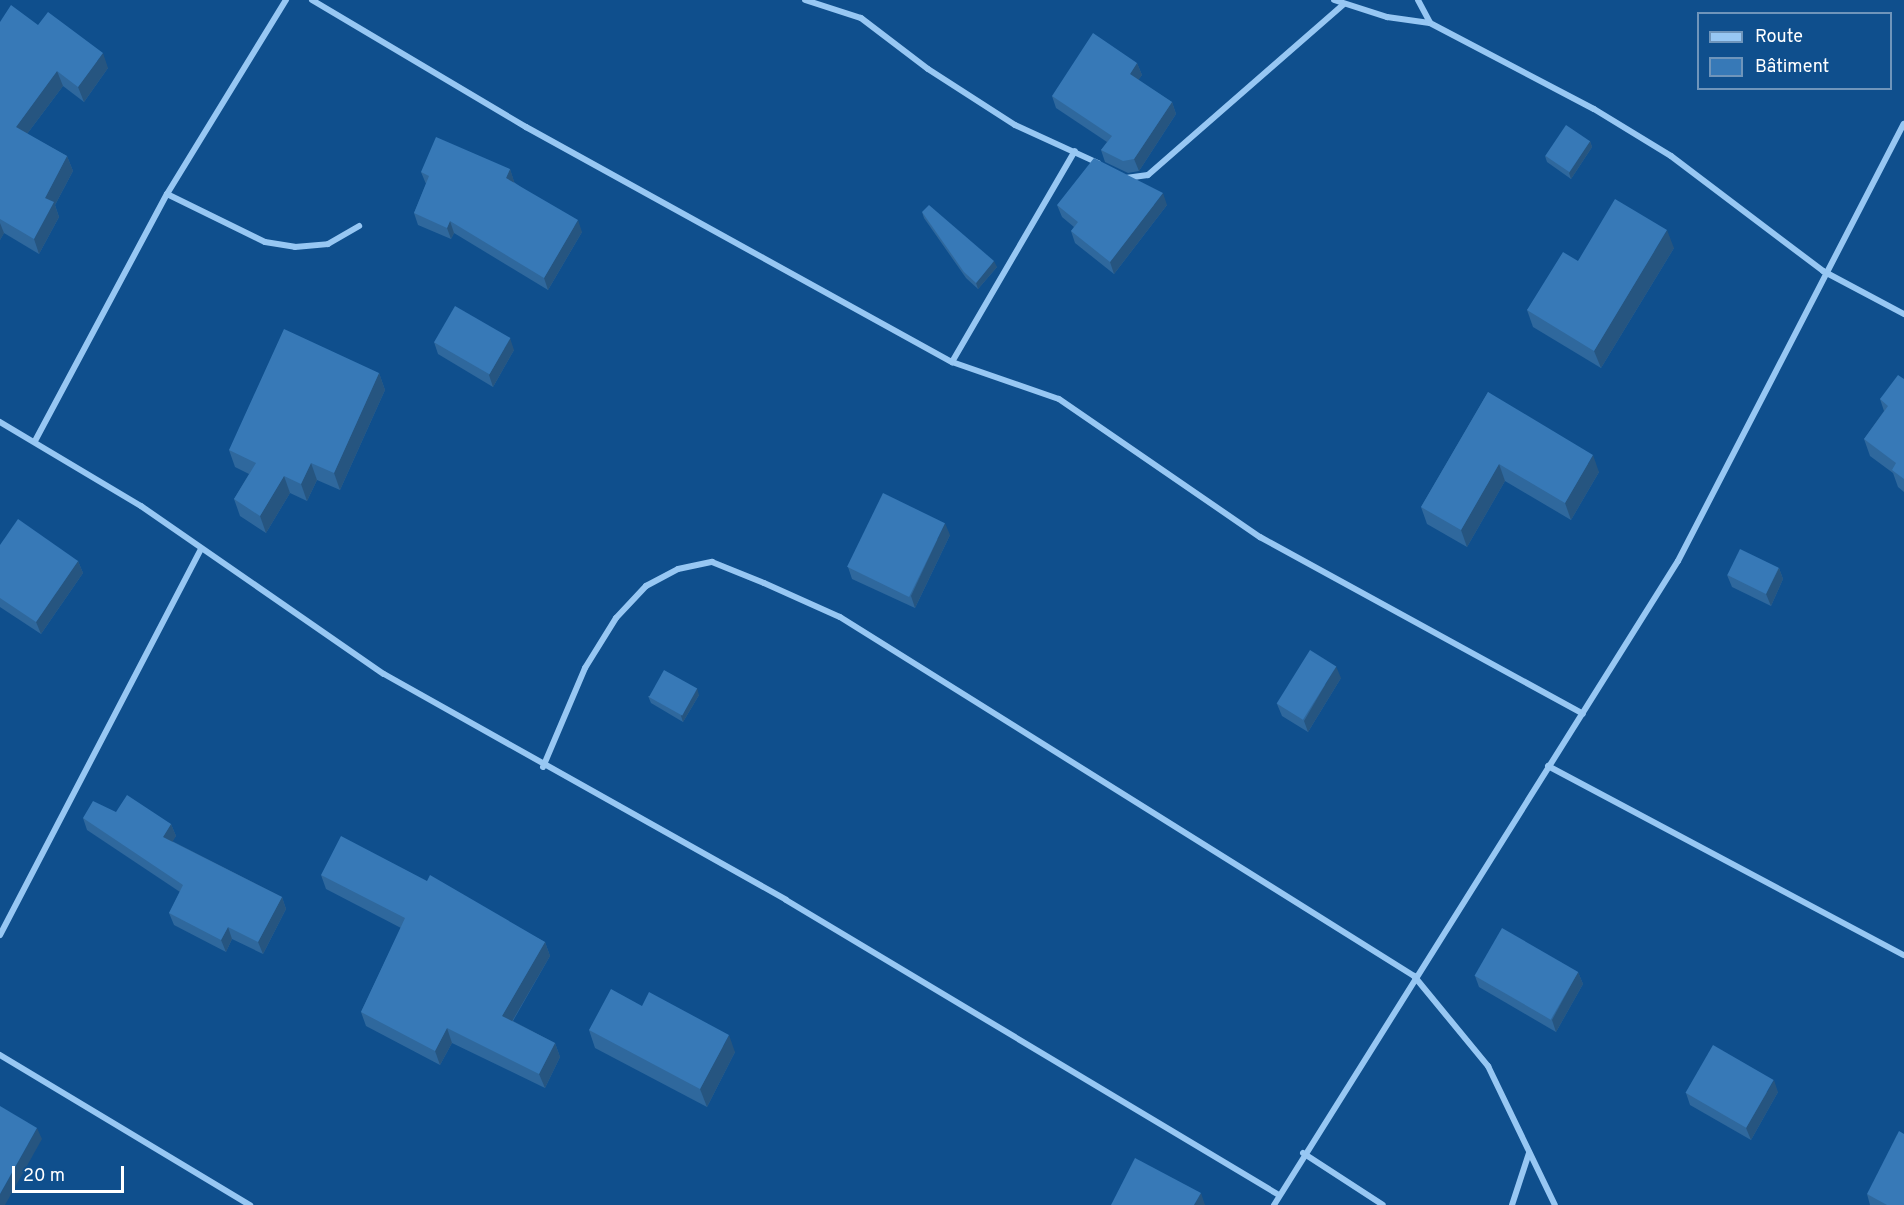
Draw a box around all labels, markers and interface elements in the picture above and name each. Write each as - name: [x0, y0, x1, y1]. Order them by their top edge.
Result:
- legend: [1697, 12, 1892, 90]
- text: Route: [1755, 26, 1803, 49]
- text: Bâtiment: [1755, 56, 1829, 79]
- scale bar: [15, 1154, 128, 1192]
- text: 20 m: [23, 1165, 65, 1188]

